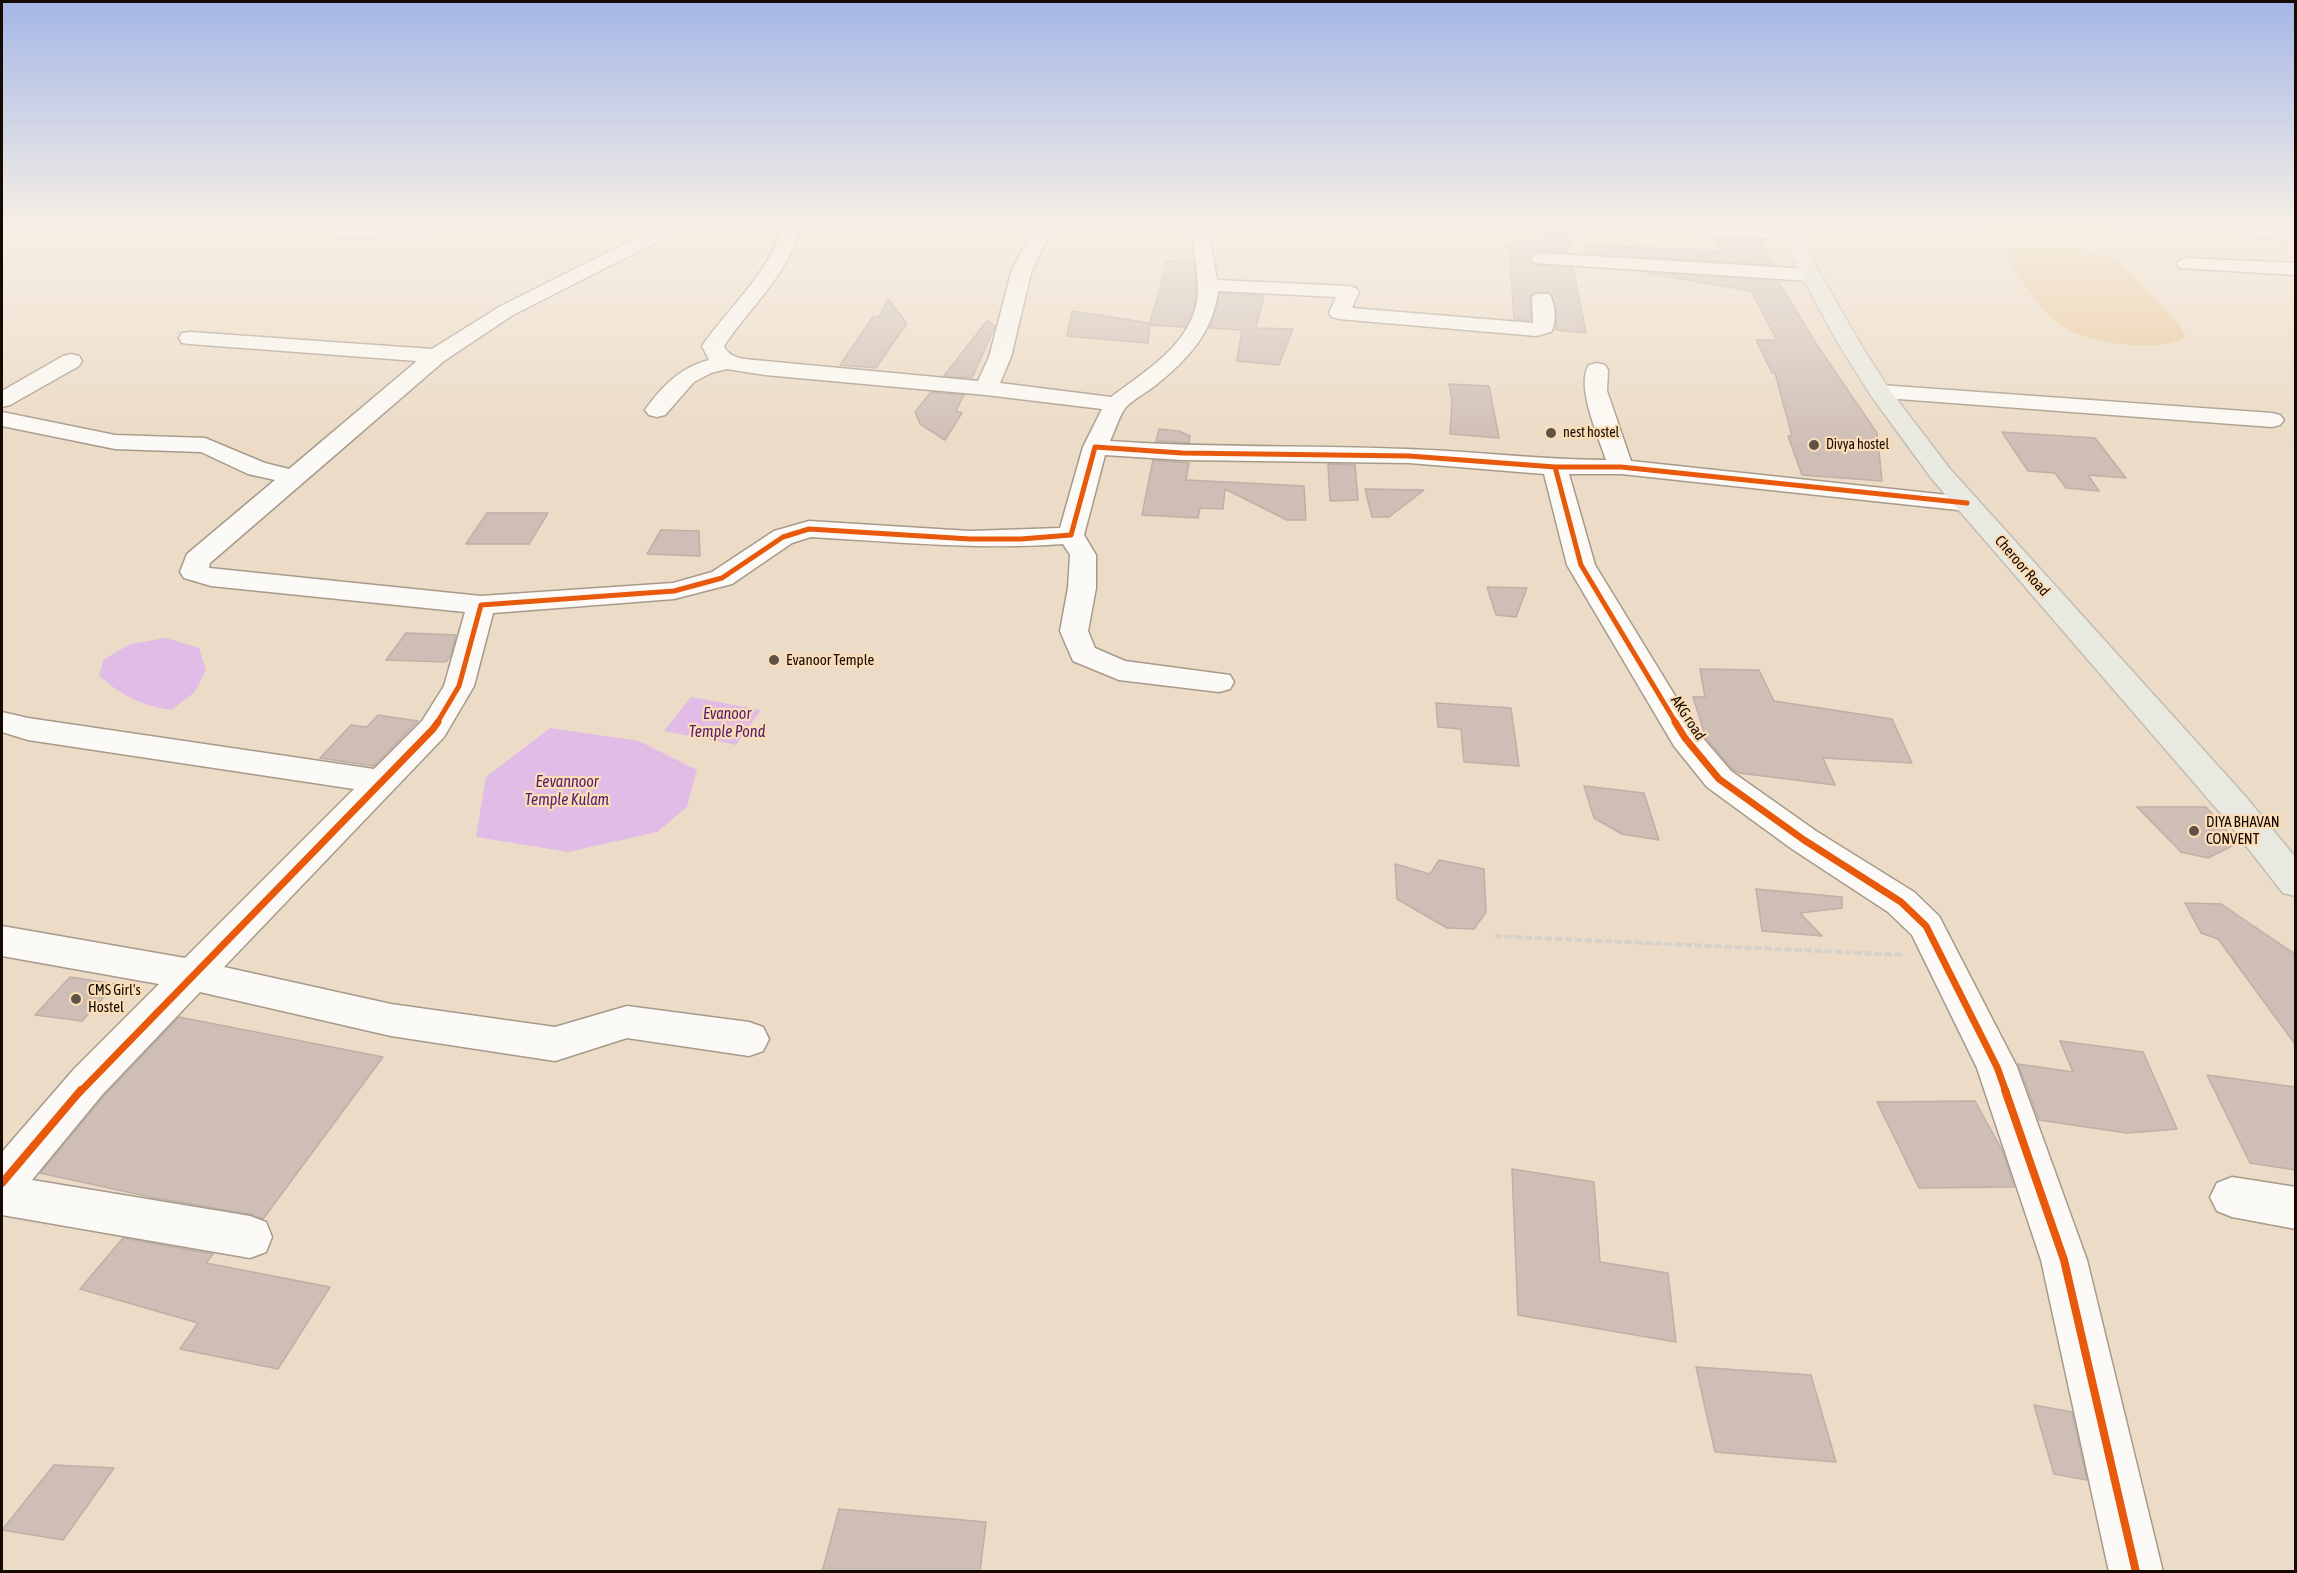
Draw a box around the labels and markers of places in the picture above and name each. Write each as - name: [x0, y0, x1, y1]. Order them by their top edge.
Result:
- place label: nest hostel: [1563, 425, 1619, 441]
- marker: nest hostel: [1544, 426, 1558, 440]
- place label: Divya hostel: [1826, 437, 1889, 453]
- marker: Divya hostel: [1807, 438, 1821, 452]
- place label: Evanoor Temple: [786, 651, 874, 669]
- marker: Evanoor Temple: [767, 653, 781, 667]
- place label: DIYA BHAVAN CONVENT: [2206, 813, 2280, 848]
- marker: DIYA BHAVAN CONVENT: [2187, 824, 2201, 838]
- place label: CMS Girl's Hostel: [88, 981, 141, 1016]
- marker: CMS Girl's Hostel: [69, 992, 83, 1006]

